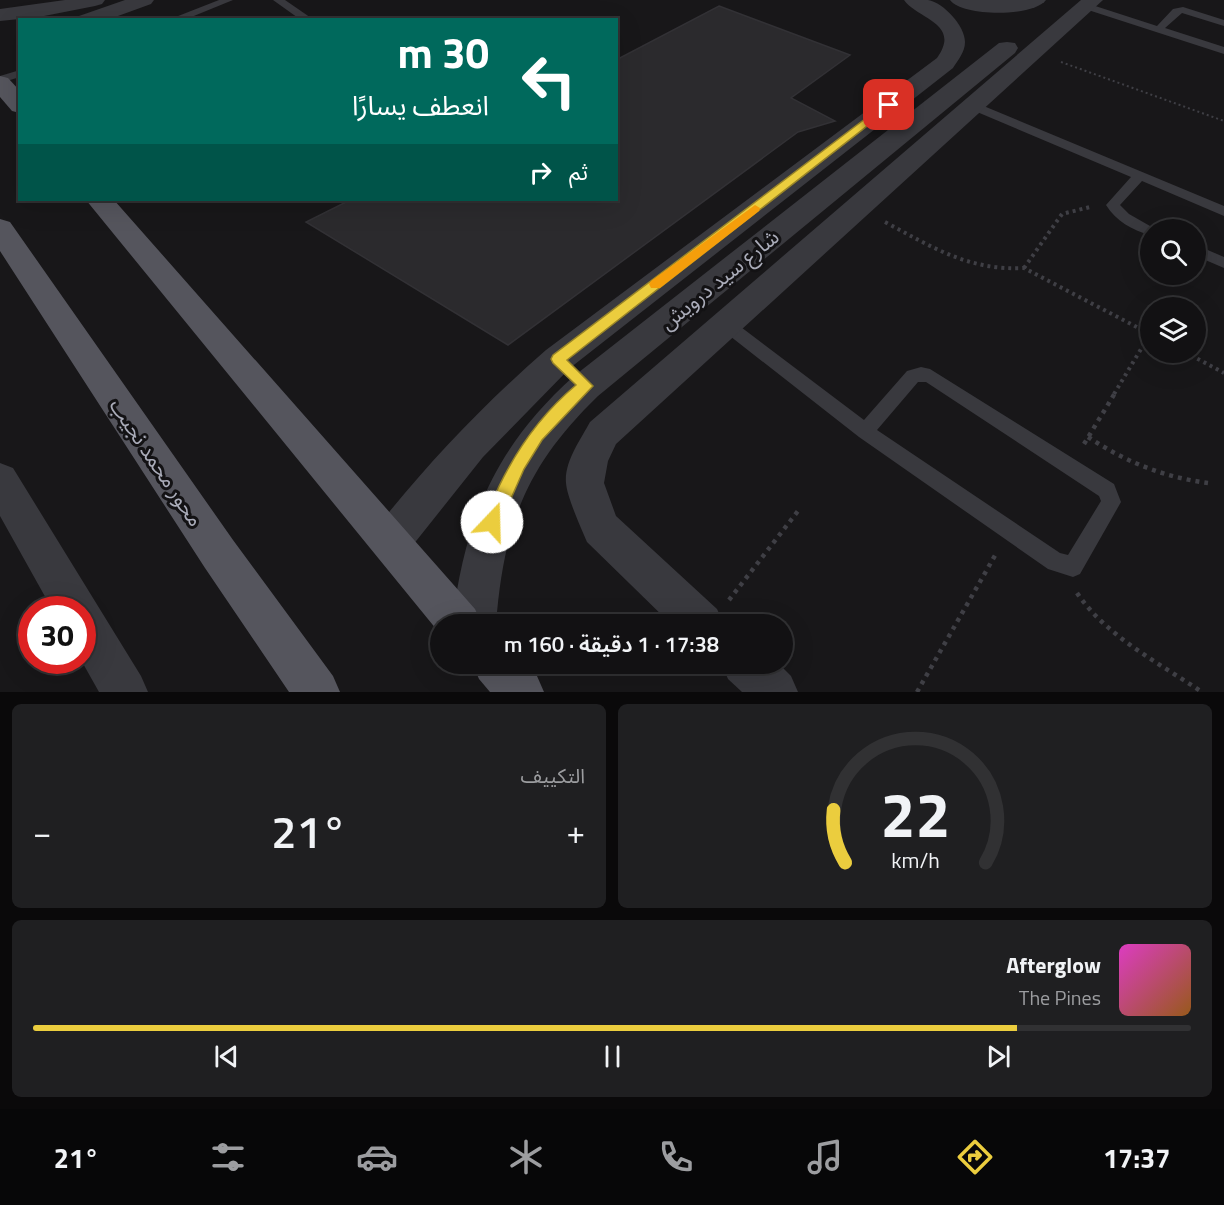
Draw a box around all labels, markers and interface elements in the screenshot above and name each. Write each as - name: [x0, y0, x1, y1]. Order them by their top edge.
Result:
- text: 30 m: [397, 20, 489, 84]
- icon: left: [510, 42, 588, 120]
- pin: [863, 79, 914, 130]
- text: انعطف يسارًا: [352, 84, 489, 125]
- icon: arrive: [872, 88, 905, 121]
- text: ثم: [569, 155, 588, 189]
- icon: right: [524, 156, 557, 189]
- map controls: [1140, 219, 1206, 363]
- button: search: [1140, 219, 1206, 285]
- street label: شارع سيد درويش: [652, 221, 786, 337]
- button: layers: [1140, 297, 1206, 363]
- street label: محور محمد نجيب: [102, 391, 212, 533]
- position arrow: [460, 490, 524, 554]
- speed limit sign: 30: [18, 596, 96, 674]
- text: 17:38 · 1 دقيقة · 160 m: [504, 627, 719, 661]
- text: التكييف: [521, 760, 585, 791]
- text: 22: [880, 766, 950, 861]
- text: 21°: [271, 797, 347, 865]
- text: −: [33, 807, 51, 857]
- text: +: [567, 807, 585, 857]
- text: km/h: [891, 844, 939, 876]
- text: Afterglow: [1006, 948, 1101, 982]
- text: The Pines: [1019, 982, 1101, 1013]
- icon: previous: [210, 1040, 243, 1073]
- icon: pause: [596, 1040, 629, 1073]
- icon: next: [982, 1040, 1015, 1073]
- icon: filters: [207, 1136, 249, 1178]
- icon: car: [356, 1136, 398, 1178]
- icon: climate: [505, 1136, 547, 1178]
- icon: phone: [655, 1136, 697, 1178]
- icon: music: [804, 1136, 846, 1178]
- icon: directions: [954, 1136, 996, 1178]
- text: 21°: [54, 1137, 99, 1178]
- text: 17:37: [1103, 1137, 1170, 1178]

